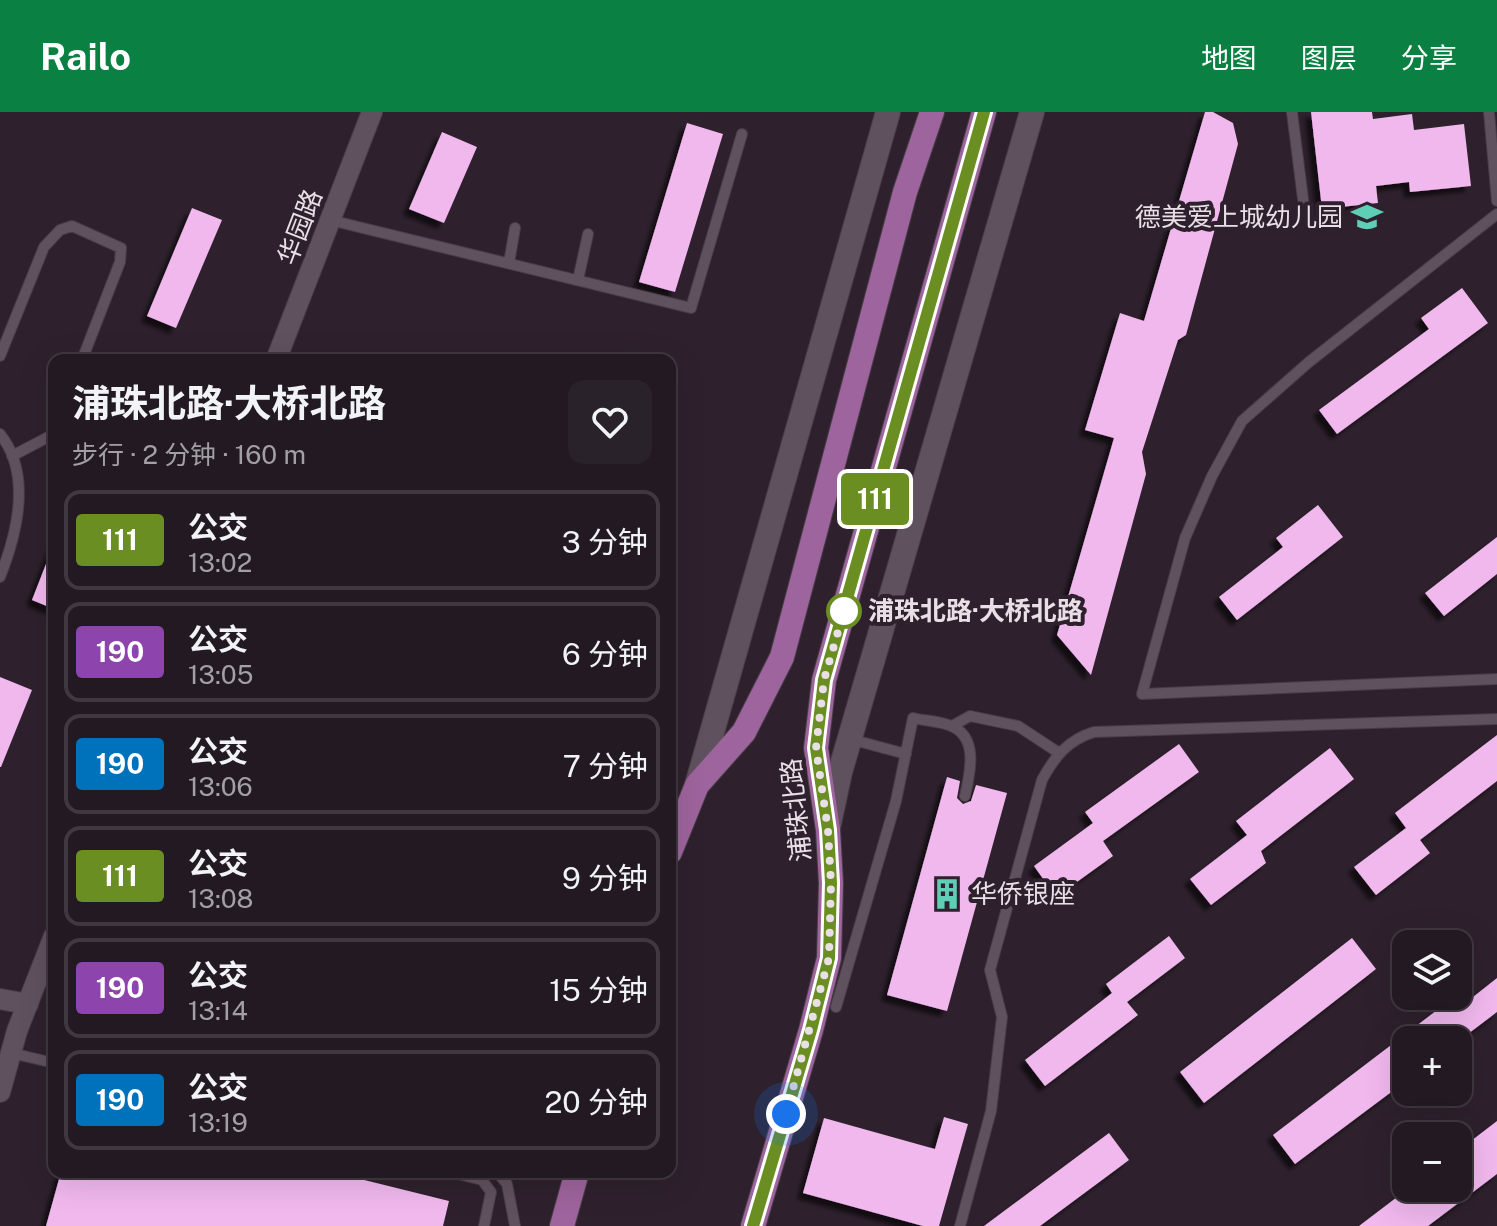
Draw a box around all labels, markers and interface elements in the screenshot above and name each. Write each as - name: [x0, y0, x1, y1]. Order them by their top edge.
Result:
- text: Railo: [40, 34, 131, 79]
- text: 地图: [1201, 41, 1257, 74]
- text: 图层: [1301, 41, 1357, 74]
- text: 分享: [1401, 41, 1457, 74]
- street label: 华园路: [271, 185, 328, 269]
- school or university icon: 德美爱上城幼儿园: [1350, 200, 1384, 234]
- place label: 德美爱上城幼儿园: [1135, 201, 1343, 232]
- button: heart: [568, 380, 652, 464]
- text: 浦珠北路·大桥北路: [72, 381, 386, 426]
- text: 步行 · 2 分钟 · 160 m: [72, 439, 306, 470]
- line badge: 111: [829, 473, 921, 525]
- text: 111: [857, 482, 893, 515]
- text: 公交: [188, 509, 248, 545]
- text: 111: [102, 523, 138, 556]
- text: 3 分钟: [562, 524, 648, 560]
- text: 13:02: [188, 547, 252, 578]
- marker: 浦珠北路·大桥北路: [827, 594, 861, 628]
- place label: 浦珠北路·大桥北路: [868, 595, 1083, 626]
- text: 公交: [188, 621, 248, 657]
- text: 190: [96, 635, 144, 668]
- text: 6 分钟: [562, 636, 648, 672]
- text: 13:05: [188, 659, 253, 690]
- text: 公交: [188, 733, 248, 769]
- text: 190: [96, 747, 144, 780]
- text: 7 分钟: [563, 748, 648, 784]
- street label: 浦珠北路: [775, 757, 816, 863]
- text: 13:06: [188, 771, 253, 802]
- text: 公交: [188, 845, 248, 881]
- text: 111: [102, 859, 138, 892]
- text: 9 分钟: [562, 860, 648, 896]
- building icon: 华侨银座: [930, 877, 964, 911]
- place label: 华侨银座: [971, 878, 1075, 909]
- text: 13:08: [188, 883, 253, 914]
- map controls: [1392, 930, 1472, 1202]
- button: layers: [1392, 930, 1472, 1010]
- text: 公交: [188, 957, 248, 993]
- text: 190: [96, 971, 144, 1004]
- text: 15 分钟: [549, 972, 648, 1008]
- text: 13:14: [188, 995, 248, 1026]
- button: +: [1392, 1026, 1472, 1106]
- text: 公交: [188, 1069, 248, 1105]
- text: 190: [96, 1083, 144, 1116]
- text: 20 分钟: [544, 1084, 648, 1120]
- your location: [766, 1094, 806, 1134]
- text: 13:19: [188, 1107, 248, 1138]
- button: −: [1392, 1122, 1472, 1202]

